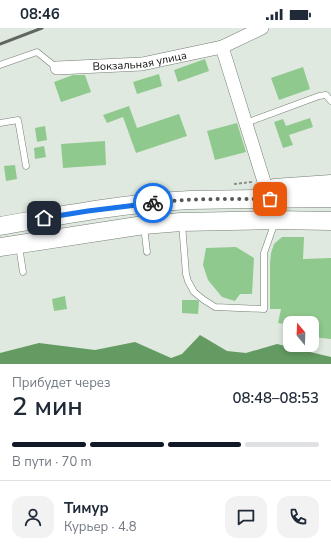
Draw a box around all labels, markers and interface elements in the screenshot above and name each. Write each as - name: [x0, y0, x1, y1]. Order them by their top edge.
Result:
- text: 08:46: [20, 4, 60, 24]
- street label: Вокзальная улица: [92, 48, 188, 74]
- pin: [253, 182, 287, 216]
- courier: [133, 183, 173, 223]
- icon: bag: [259, 188, 281, 210]
- icon: bike: [142, 192, 164, 214]
- pin: [27, 201, 61, 235]
- icon: home: [33, 207, 55, 229]
- north arrow: [283, 316, 319, 352]
- map controls: [283, 316, 319, 352]
- text: Прибудет через: [12, 374, 110, 392]
- text: 08:48–08:53: [232, 388, 319, 408]
- text: 2 мин: [12, 389, 83, 424]
- text: В пути · 70 m: [12, 453, 92, 471]
- button: person: [12, 496, 54, 538]
- button: chat: [225, 496, 267, 538]
- button: phone: [277, 496, 319, 538]
- text: Тимур: [64, 498, 109, 518]
- text: Курьер · 4.8: [64, 518, 137, 536]

